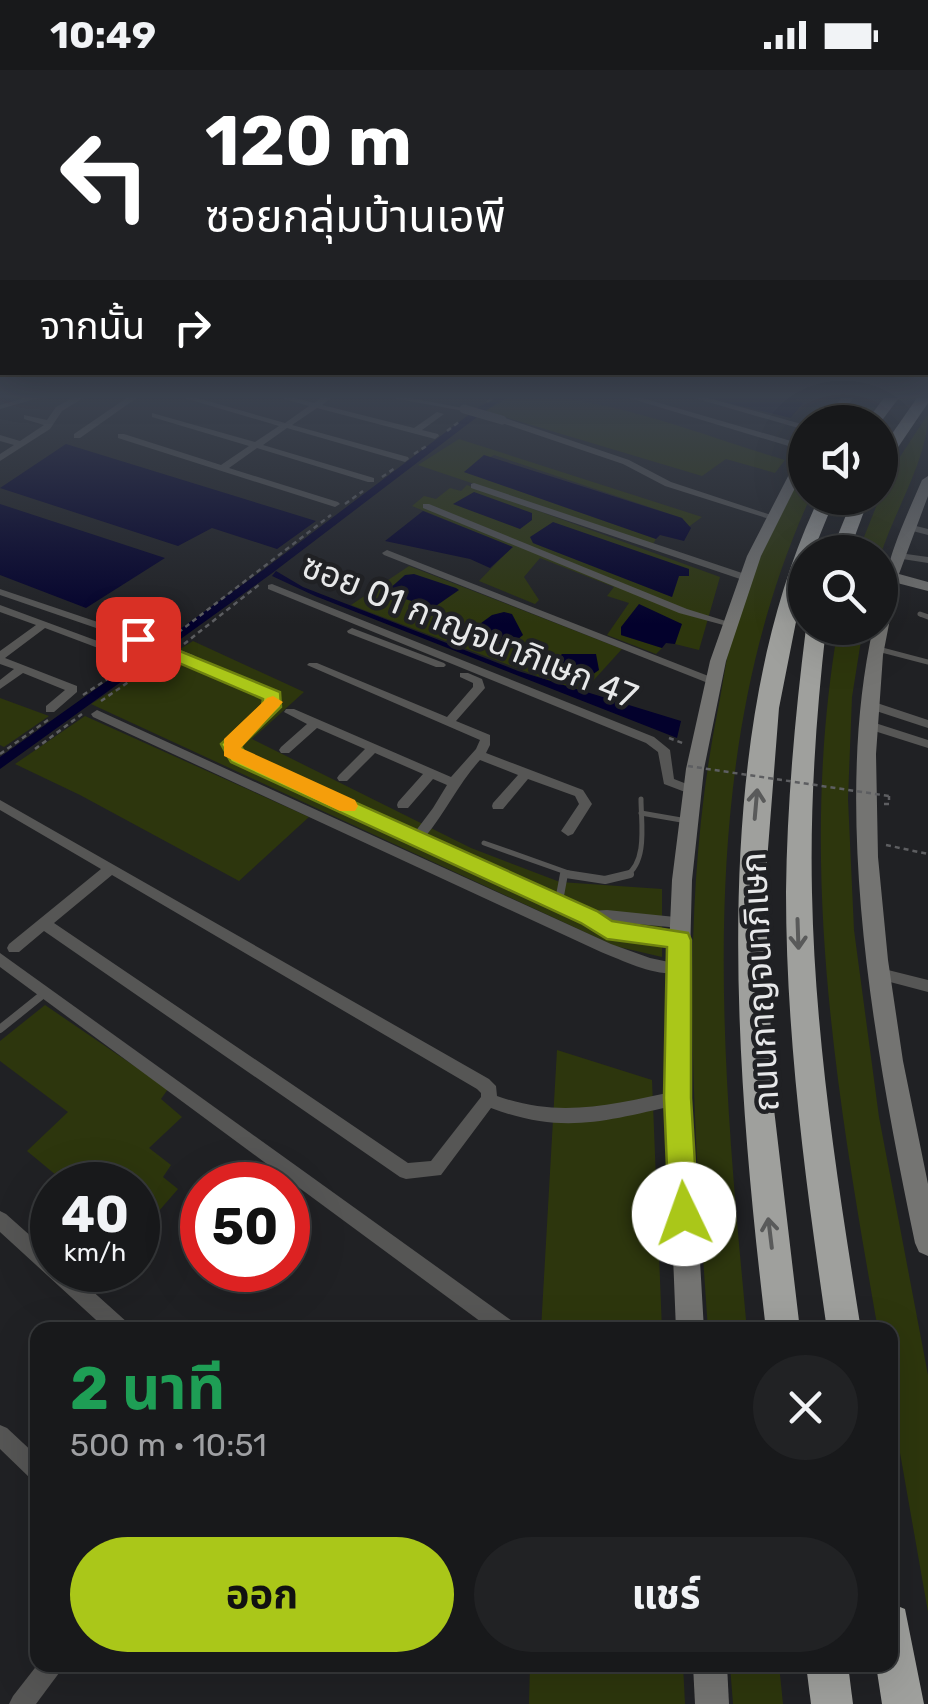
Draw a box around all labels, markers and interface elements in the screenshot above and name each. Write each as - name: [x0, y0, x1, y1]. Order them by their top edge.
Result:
- text: 10:49: [50, 12, 156, 58]
- text: 120 m: [205, 100, 412, 183]
- icon: left: [40, 110, 170, 240]
- text: ซอยกลุ่มบ้านเอพี: [205, 190, 506, 243]
- icon: right: [165, 300, 220, 355]
- text: จากนั้น: [40, 303, 145, 349]
- map controls: [788, 405, 898, 645]
- button: sound: [788, 405, 898, 515]
- button: search: [788, 535, 898, 645]
- street label: ซอย 01 กาญจนาภิเษก 47: [296, 544, 644, 718]
- pin: [96, 597, 181, 682]
- icon: arrive: [111, 612, 166, 667]
- one-way arrow: [747, 789, 766, 821]
- street label: ถนนกาญจนาภิเษก: [732, 851, 788, 1113]
- one-way arrow: [789, 917, 808, 949]
- speed limit sign: 50: [180, 1162, 310, 1292]
- position arrow: [632, 1162, 736, 1266]
- text: 40: [61, 1185, 129, 1245]
- one-way arrow: [761, 1218, 779, 1250]
- text: km/h: [64, 1238, 126, 1267]
- text: 2 นาที: [70, 1353, 225, 1424]
- button: close: [753, 1355, 858, 1460]
- text: 500 m · 10:51: [70, 1426, 267, 1464]
- button: ออก: [70, 1537, 454, 1652]
- button: แชร์: [474, 1537, 858, 1652]

